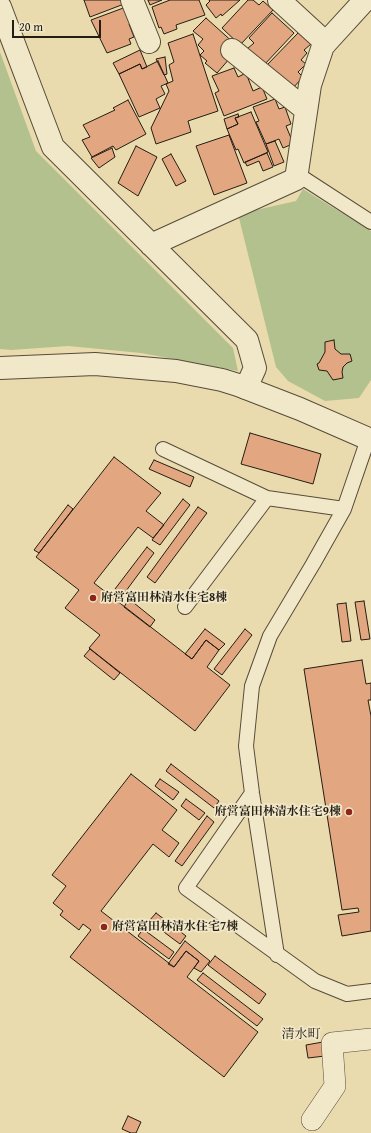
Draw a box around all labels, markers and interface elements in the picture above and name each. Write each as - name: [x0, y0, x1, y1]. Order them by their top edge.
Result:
- scale bar: [14, 12, 103, 38]
- text: 20 m: [19, 18, 43, 35]
- place label: 府営富田林清水住宅8棟: [101, 591, 227, 605]
- marker: 府営富田林清水住宅8棟: [88, 593, 98, 603]
- place label: 府営富田林清水住宅9棟: [215, 805, 341, 819]
- marker: 府営富田林清水住宅9棟: [344, 807, 354, 817]
- place label: 府営富田林清水住宅7棟: [112, 920, 238, 934]
- marker: 府営富田林清水住宅7棟: [99, 922, 109, 932]
- district label: 清水町: [282, 1027, 320, 1043]

